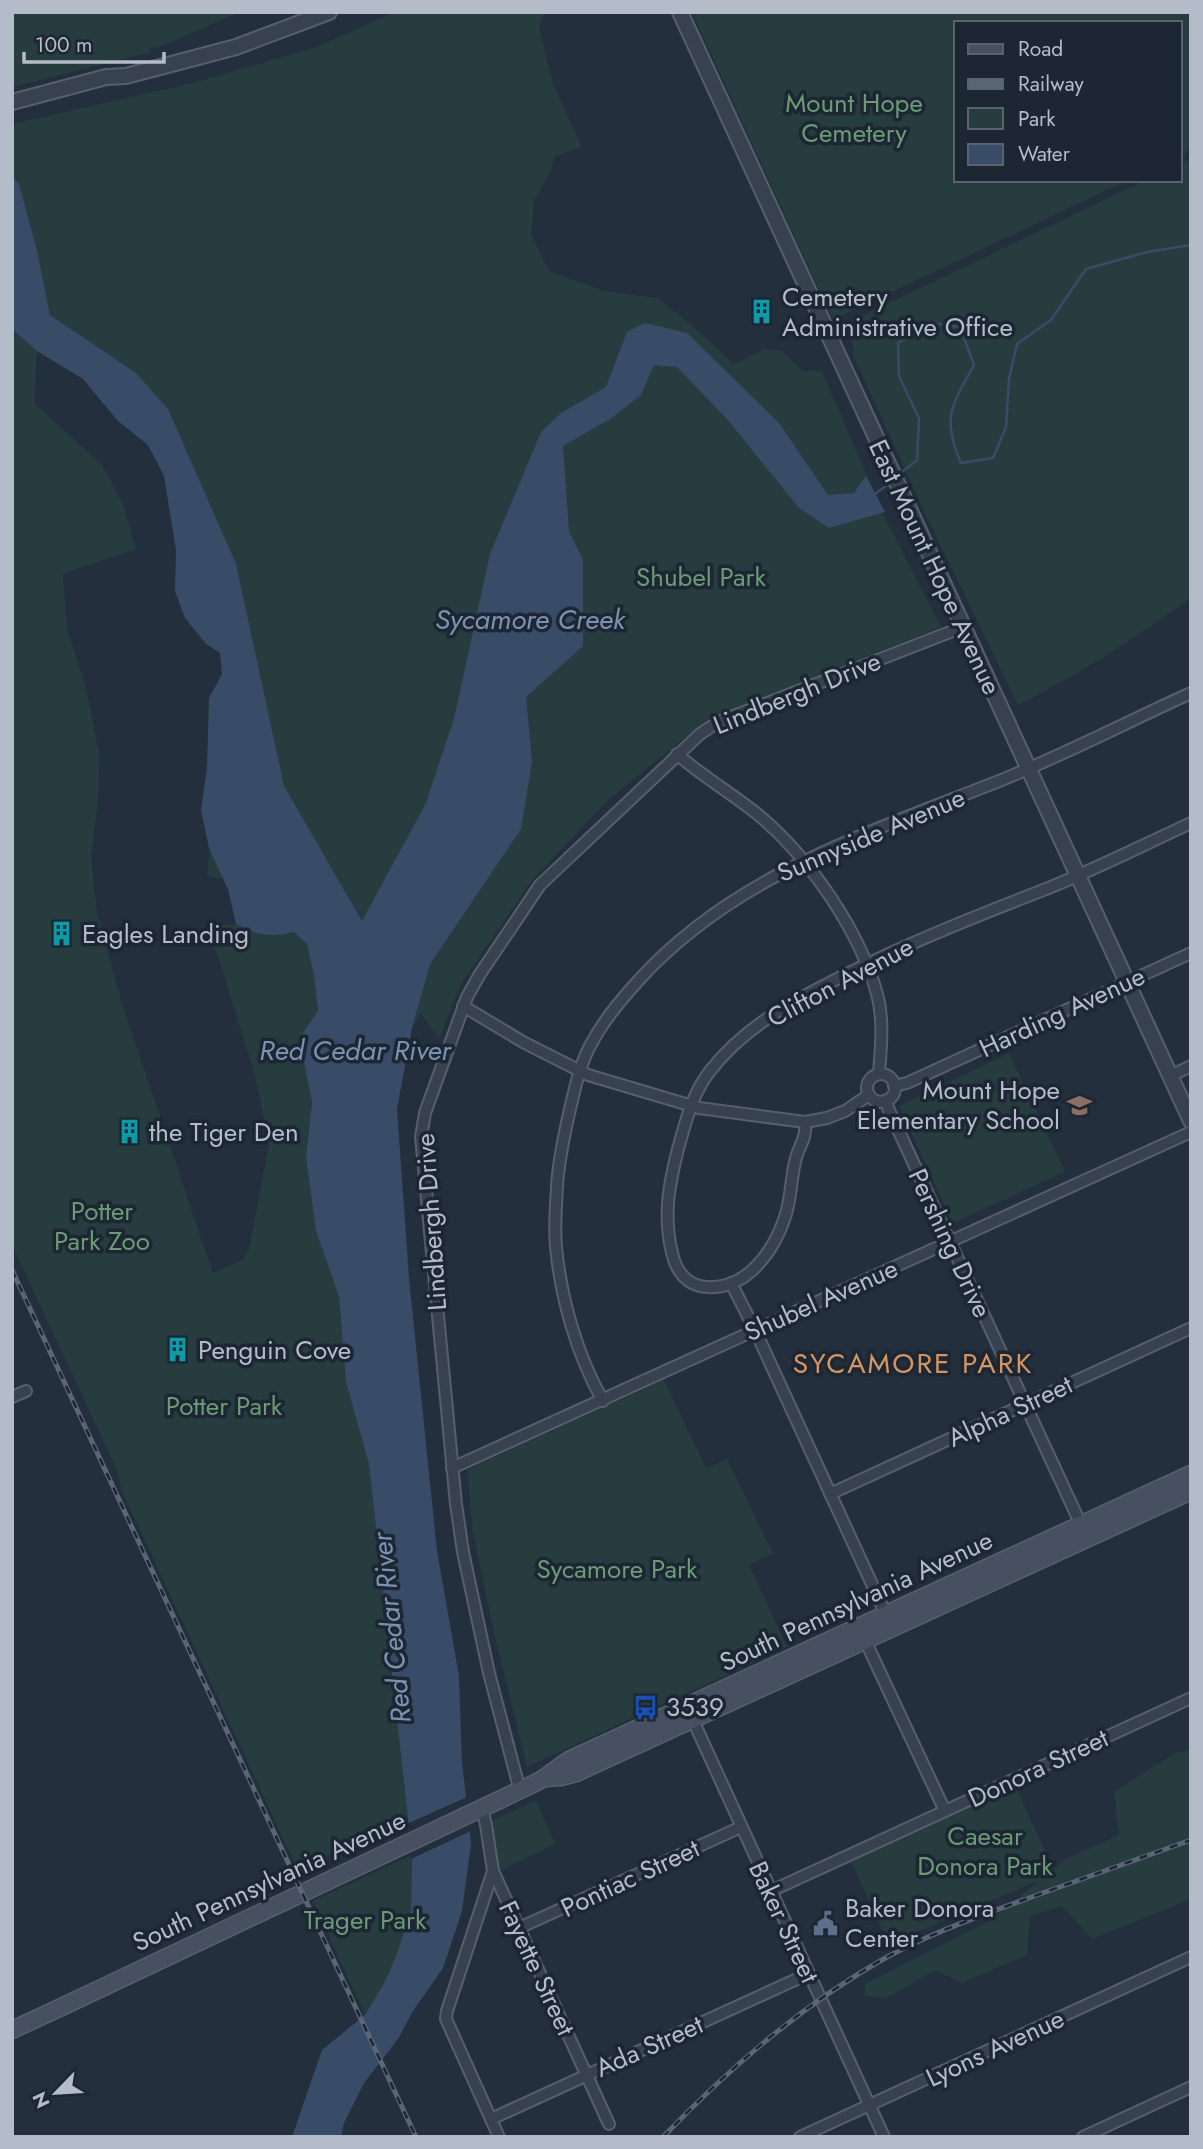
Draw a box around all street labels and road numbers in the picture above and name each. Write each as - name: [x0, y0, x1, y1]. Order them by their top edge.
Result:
- street label: East Mount Hope Avenue: [859, 433, 1011, 701]
- street label: Lindbergh Drive: [707, 642, 887, 744]
- street label: Sunnyside Avenue: [771, 778, 971, 892]
- street label: Clifton Avenue: [760, 927, 920, 1037]
- street label: Harding Avenue: [973, 957, 1151, 1067]
- street label: Lindbergh Drive: [406, 1132, 456, 1312]
- street label: Pershing Drive: [899, 1162, 1001, 1324]
- street label: Shubel Avenue: [738, 1249, 904, 1351]
- street label: Alpha Street: [941, 1365, 1079, 1457]
- street label: South Pennsylvania Avenue: [713, 1521, 999, 1681]
- street label: Donora Street: [962, 1719, 1115, 1817]
- street label: South Pennsylvania Avenue: [126, 1801, 412, 1961]
- street label: Pontiac Street: [554, 1829, 706, 1927]
- street label: Baker Street: [739, 1855, 829, 1990]
- street label: Fayette Street: [489, 1894, 585, 2042]
- street label: Lyons Avenue: [920, 1999, 1070, 2097]
- street label: Ada Street: [589, 2005, 710, 2087]

